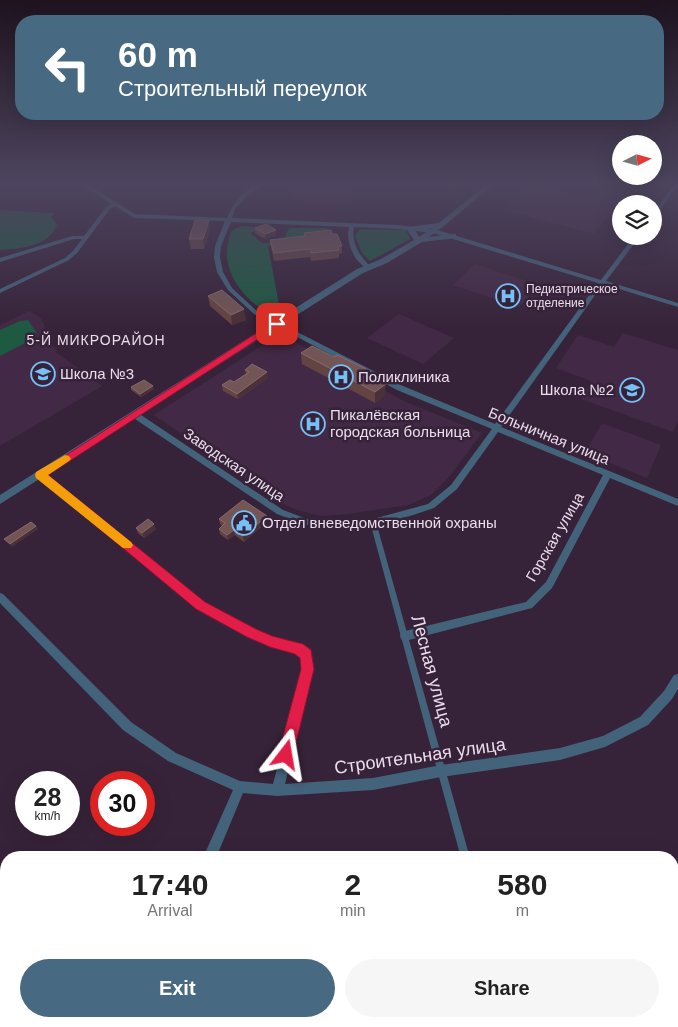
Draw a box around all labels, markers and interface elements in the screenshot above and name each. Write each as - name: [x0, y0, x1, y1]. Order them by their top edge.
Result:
- icon: left: [35, 35, 100, 100]
- text: 60 m: [118, 35, 198, 74]
- text: Строительный переулок: [118, 76, 367, 101]
- north arrow: [612, 135, 662, 185]
- map controls: [612, 135, 662, 245]
- button: layers: [612, 195, 662, 245]
- place label: Педиатрическое отделение: [526, 282, 618, 310]
- hospital icon: Педиатрическое отделение: [495, 283, 521, 309]
- pin: [256, 303, 298, 345]
- icon: arrive: [263, 310, 291, 338]
- district label: 5-Й МИКРОРАЙОН: [26, 331, 166, 348]
- school or university icon: Школа №3: [30, 361, 56, 387]
- hospital icon: Поликлиника: [328, 364, 354, 390]
- place label: Школа №3: [60, 365, 134, 382]
- place label: Поликлиника: [358, 368, 450, 385]
- school or university icon: Школа №2: [619, 377, 645, 403]
- place label: Школа №2: [540, 381, 614, 398]
- street label: Больничная улица: [486, 403, 613, 468]
- place label: Пикалёвская городская больница: [330, 406, 471, 440]
- hospital icon: Пикалёвская городская больница: [300, 411, 326, 437]
- street label: Заводская улица: [181, 424, 289, 505]
- street label: Горская улица: [522, 489, 587, 584]
- public building icon: Отдел вневедомственной охраны: [231, 510, 257, 536]
- place label: Отдел вневедомственной охраны: [262, 514, 497, 531]
- street label: Лесная улица: [407, 613, 457, 730]
- position arrow: [259, 728, 311, 780]
- street label: Строительная улица: [333, 734, 508, 778]
- speed limit sign: 30: [90, 771, 155, 836]
- text: 28: [34, 783, 61, 811]
- text: km/h: [34, 809, 61, 823]
- text: 17:40: [132, 868, 208, 901]
- text: 2: [344, 868, 361, 901]
- text: 580: [497, 868, 547, 901]
- text: Arrival: [147, 902, 193, 919]
- text: min: [340, 902, 366, 919]
- text: m: [516, 902, 529, 919]
- button: Exit: [20, 959, 335, 1017]
- button: Share: [345, 959, 659, 1017]

